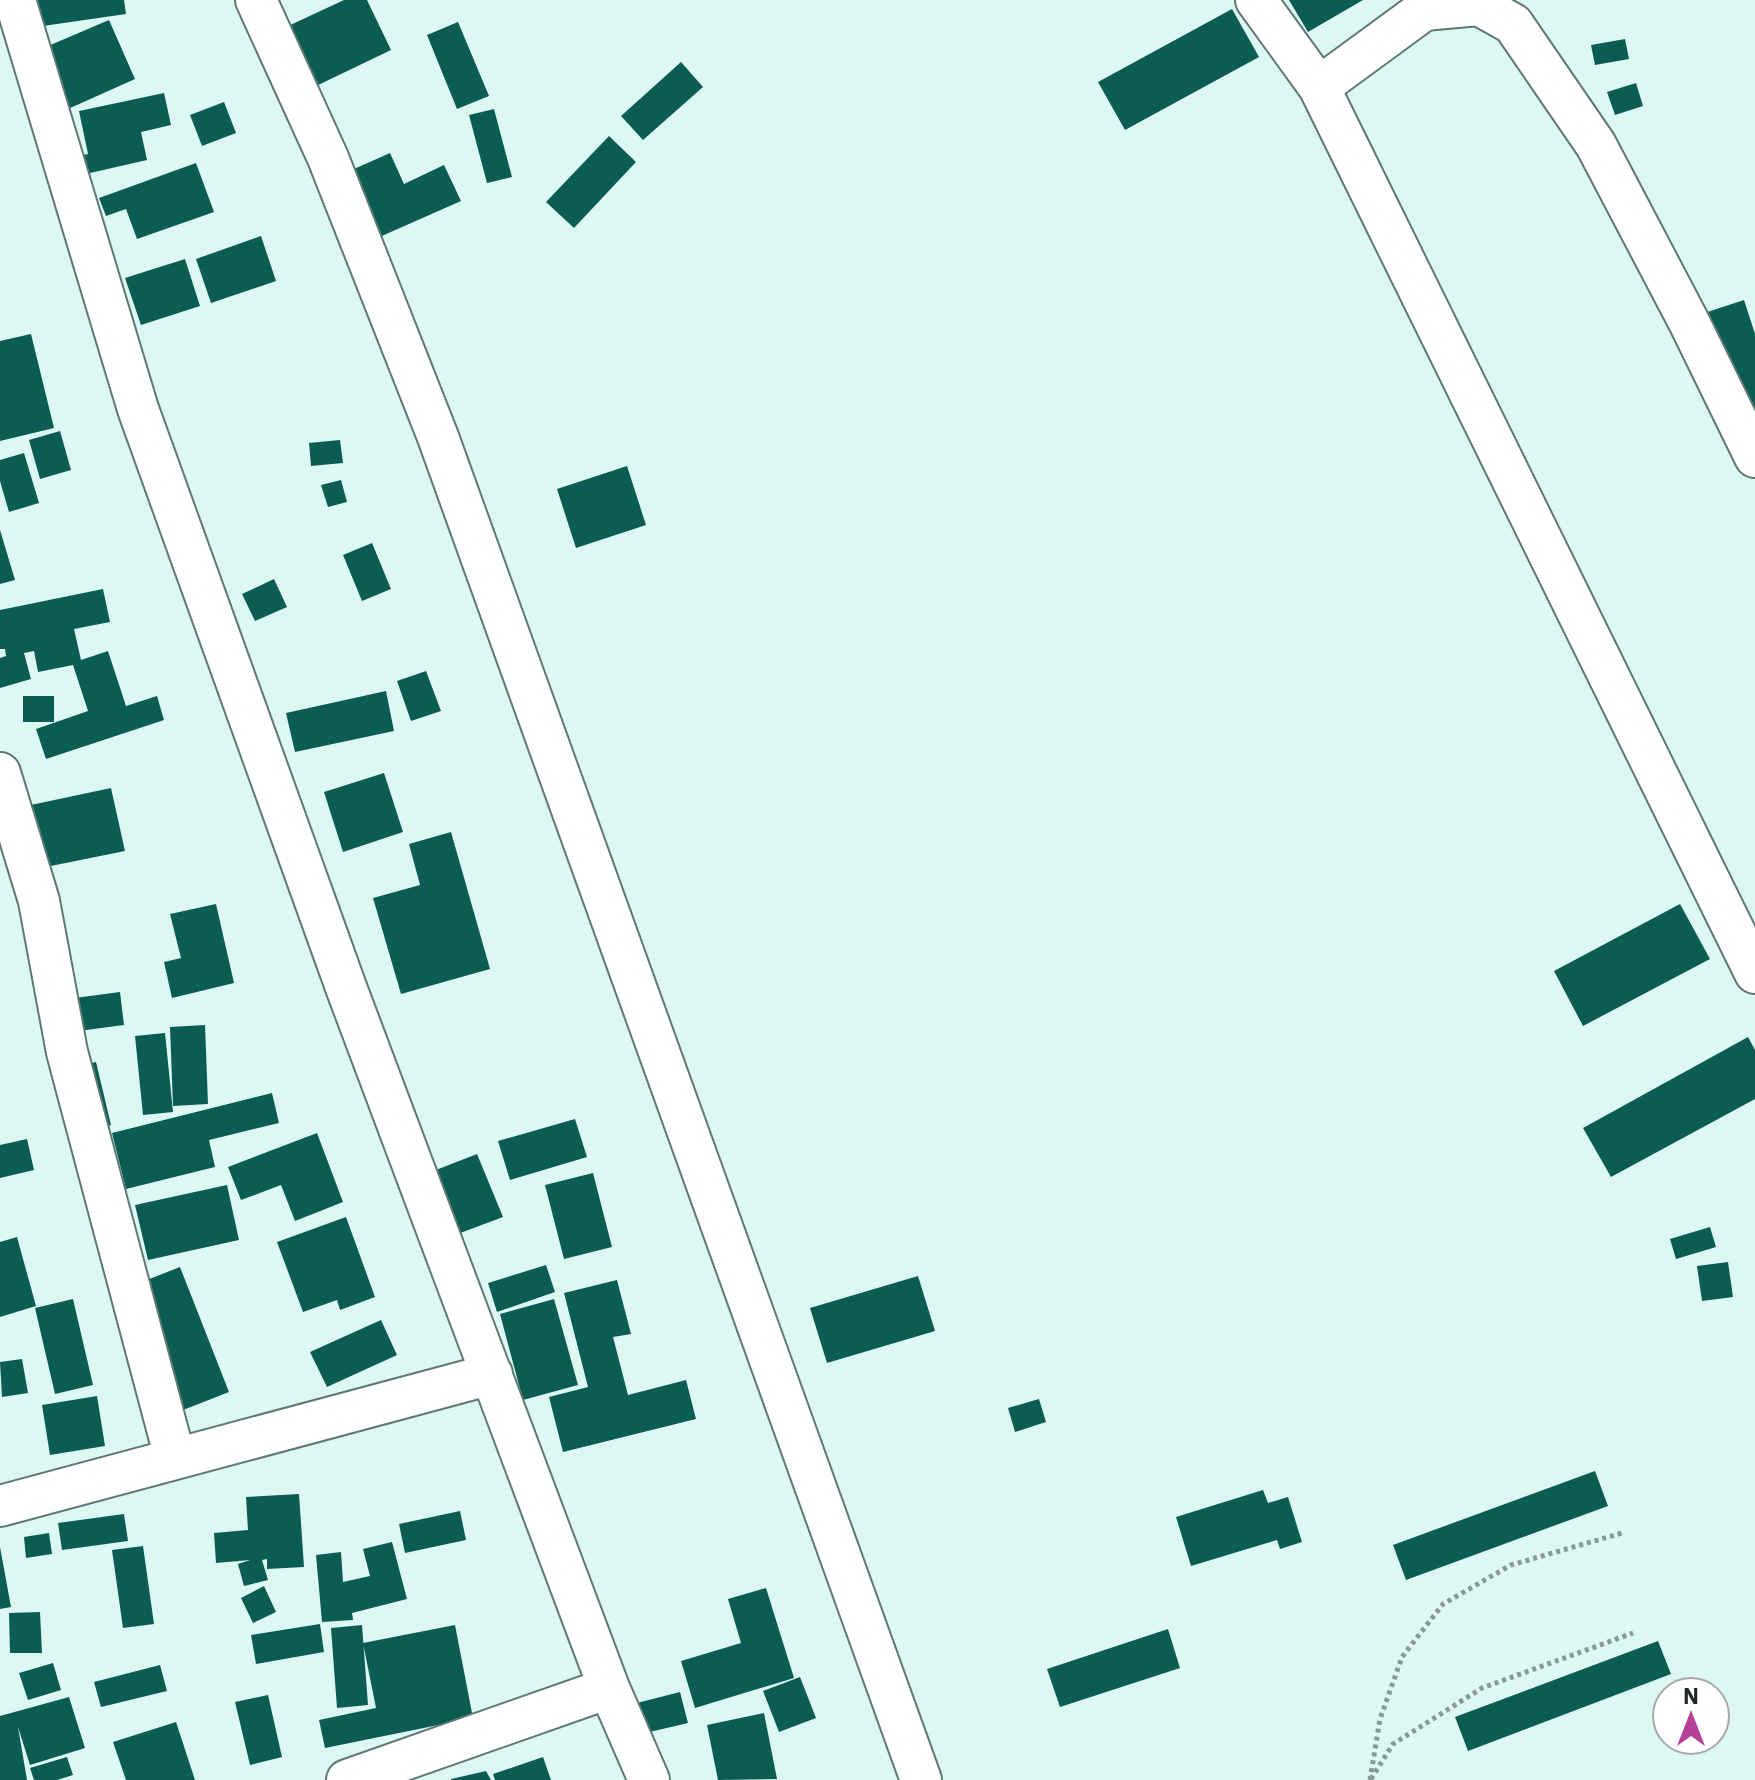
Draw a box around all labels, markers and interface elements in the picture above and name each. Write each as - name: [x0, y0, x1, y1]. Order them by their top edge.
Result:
- north arrow: [1651, 1676, 1731, 1756]
- text: N: [1683, 1681, 1699, 1710]

